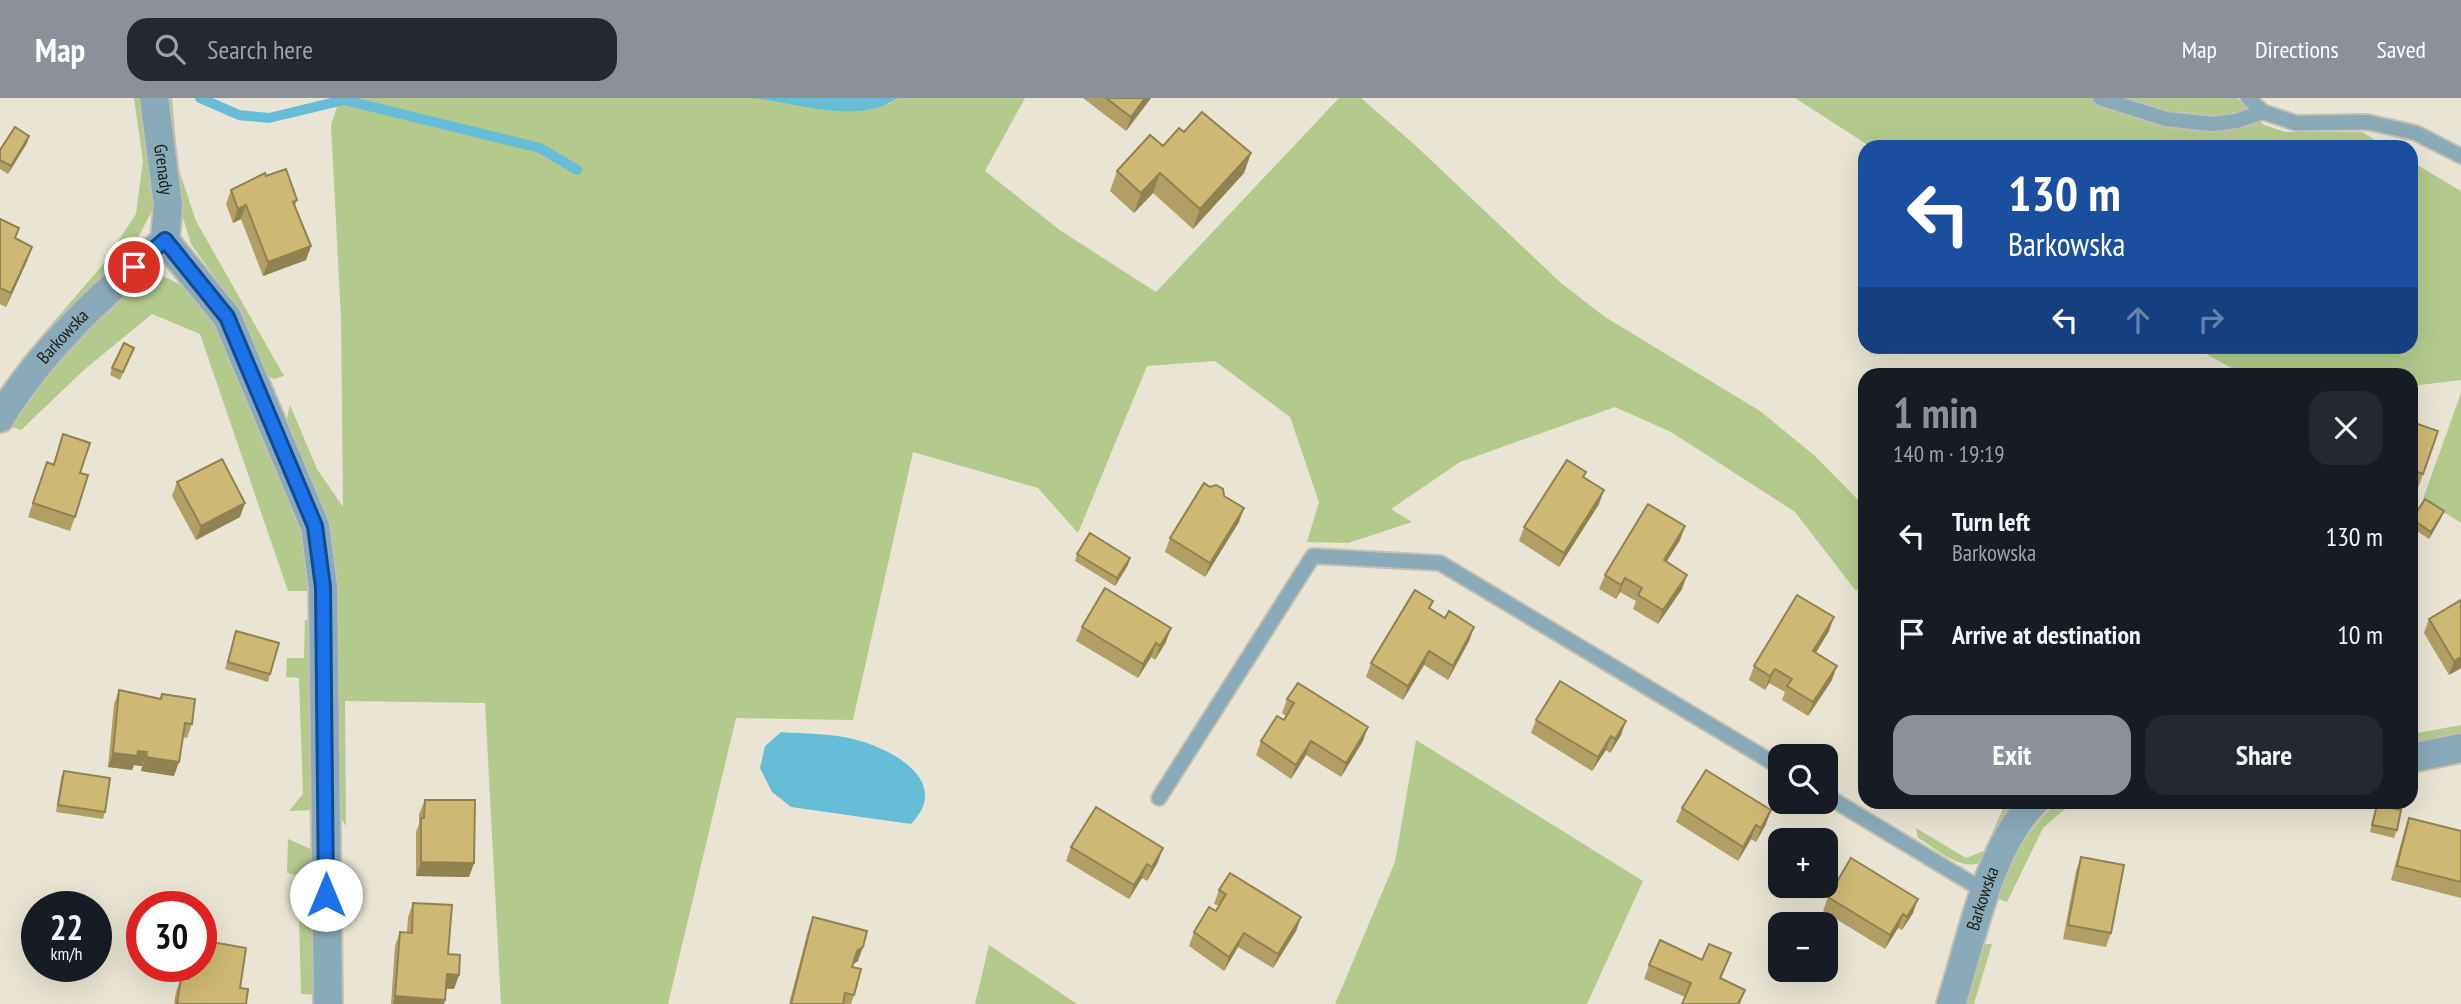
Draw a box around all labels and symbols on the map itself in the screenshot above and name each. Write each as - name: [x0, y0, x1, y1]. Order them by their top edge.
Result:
- street label: Grenady: [149, 143, 179, 196]
- pin: [104, 237, 164, 297]
- street label: Barkowska: [32, 304, 93, 368]
- position arrow: [289, 858, 363, 932]
- street label: Barkowska: [1961, 863, 2004, 933]
- speed limit sign: 30: [126, 891, 217, 982]

